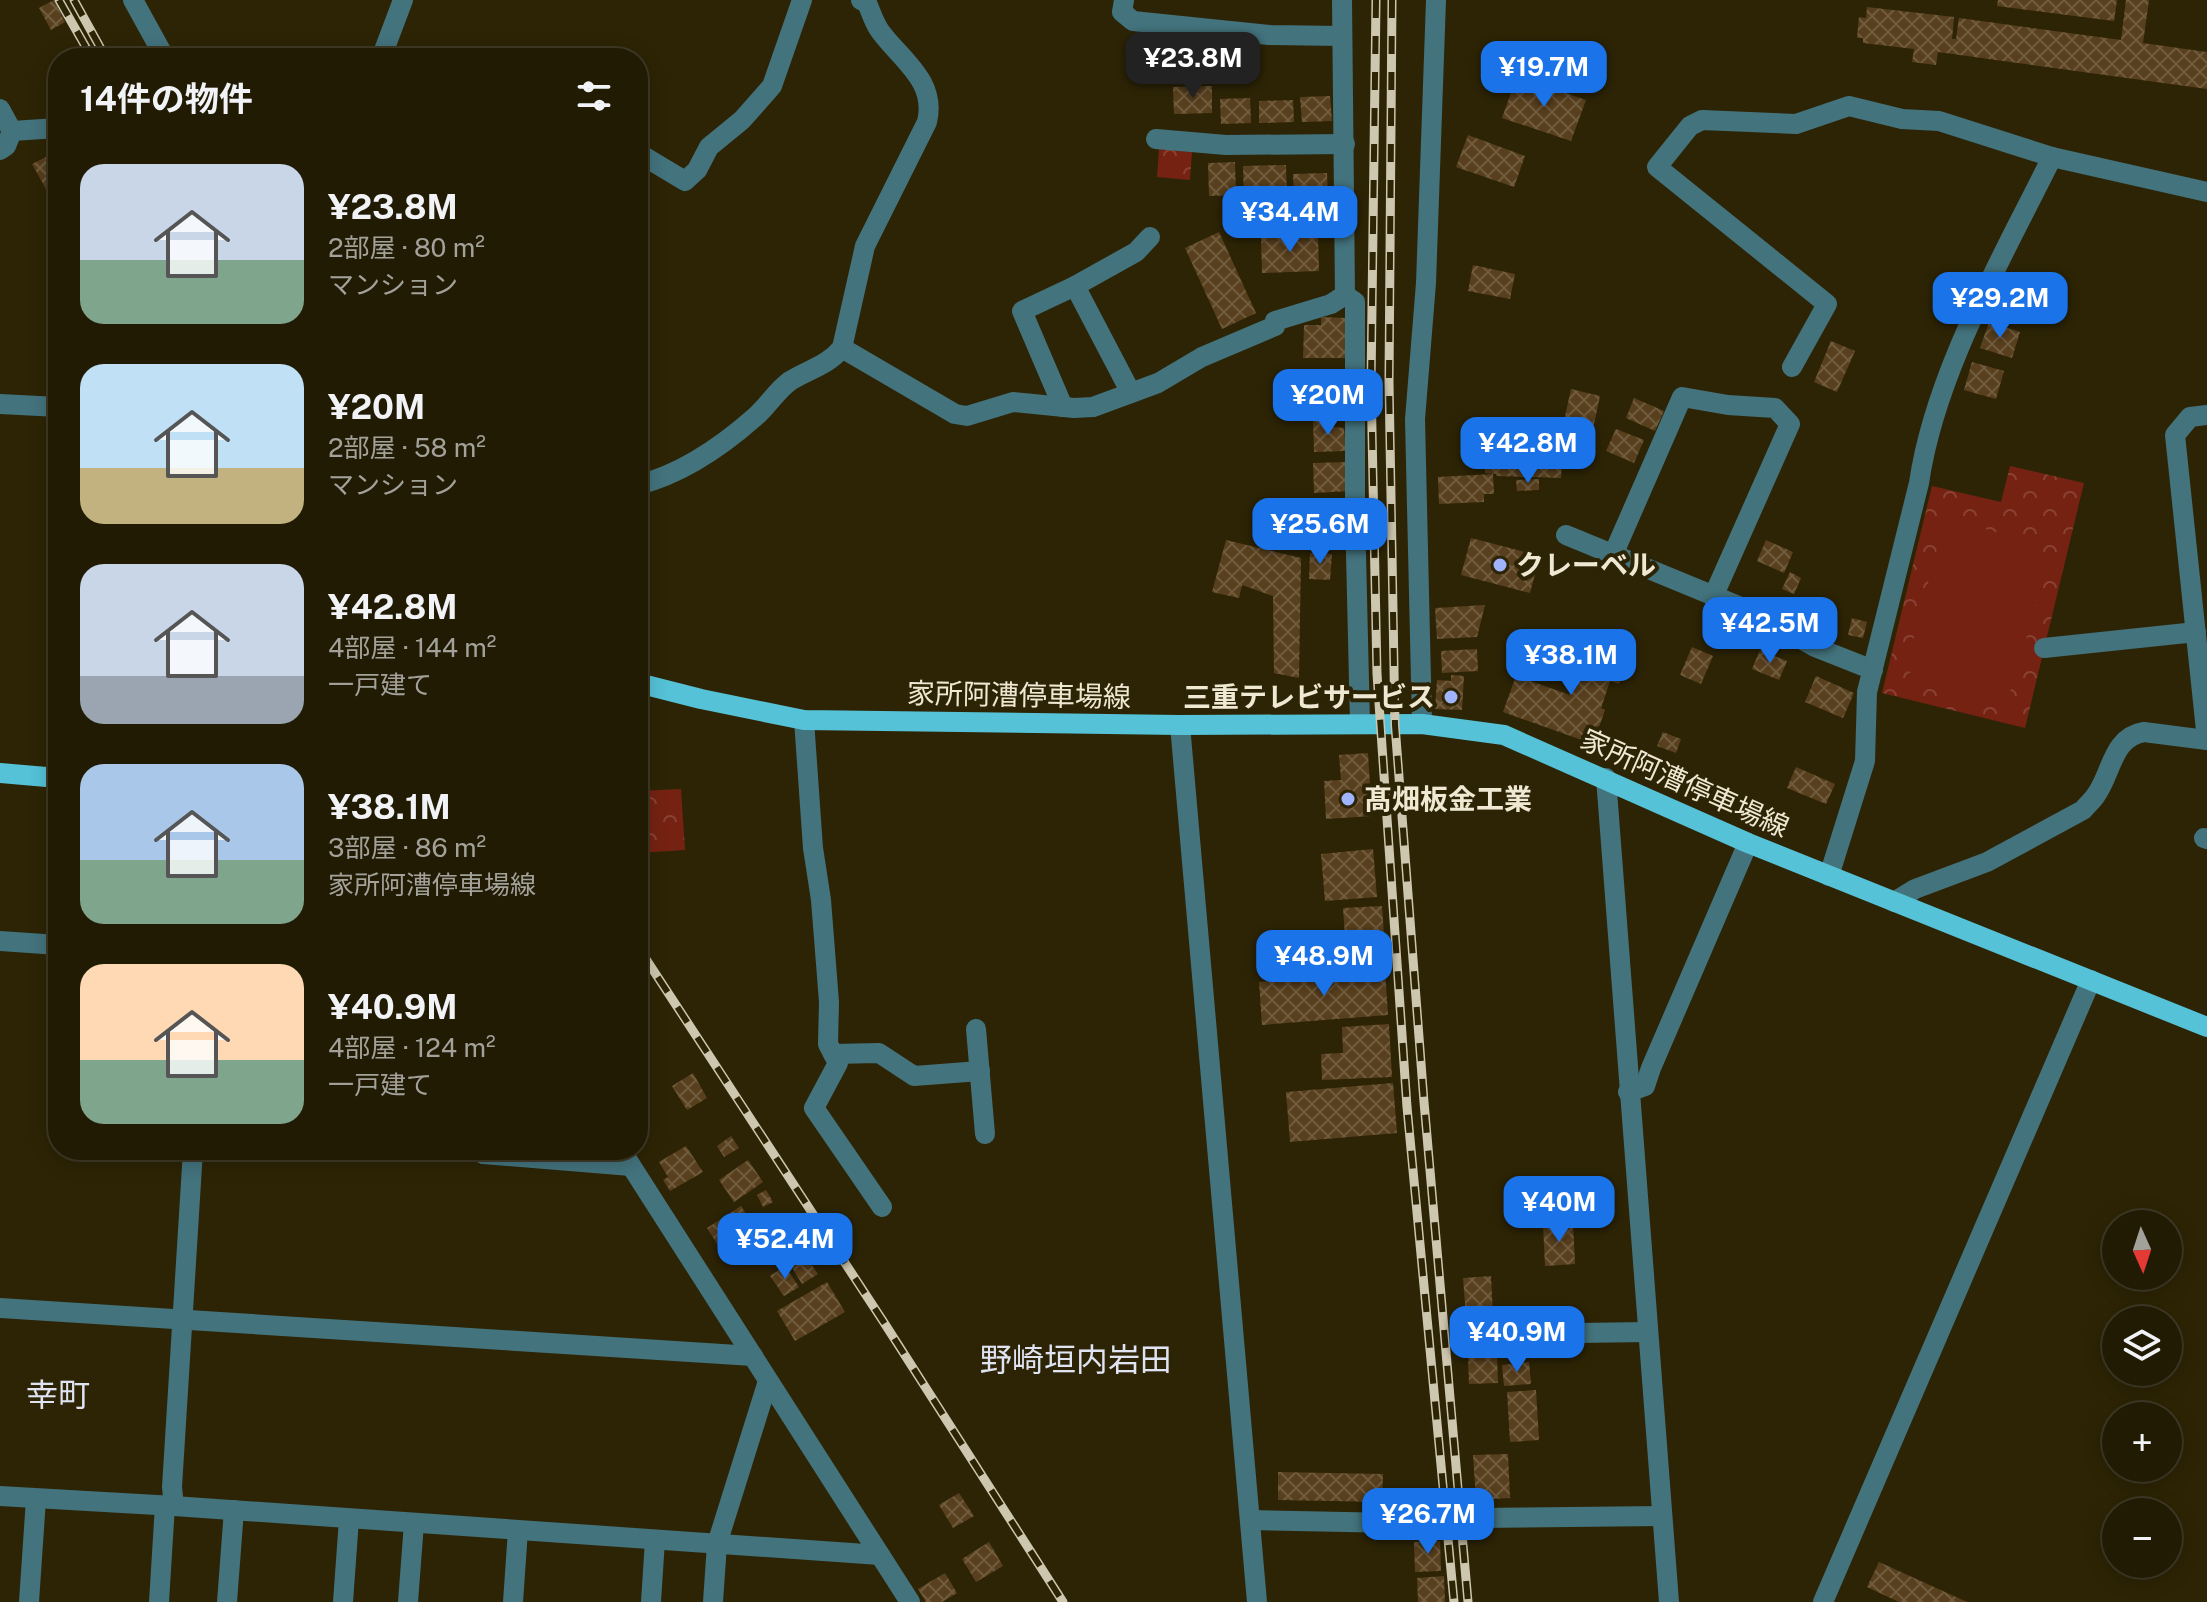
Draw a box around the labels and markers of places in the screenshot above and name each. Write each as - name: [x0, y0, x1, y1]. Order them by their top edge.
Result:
- pin: ¥23.8M: [1128, 32, 1258, 100]
- pin: ¥19.7M: [1479, 41, 1609, 109]
- pin: ¥34.4M: [1225, 186, 1355, 254]
- pin: ¥29.2M: [1935, 272, 2065, 340]
- pin: ¥20M: [1281, 369, 1375, 437]
- pin: ¥42.8M: [1463, 417, 1593, 485]
- pin: ¥25.6M: [1255, 498, 1385, 566]
- place label: クレーベル: [1516, 548, 1656, 581]
- marker: クレーベル: [1491, 556, 1509, 574]
- pin: ¥42.5M: [1705, 597, 1835, 665]
- pin: ¥38.1M: [1506, 629, 1636, 697]
- place label: 三重テレビサービス: [1183, 680, 1435, 713]
- marker: 三重テレビサービス: [1442, 688, 1460, 706]
- place label: 髙畑板金工業: [1364, 782, 1532, 815]
- marker: 髙畑板金工業: [1339, 790, 1357, 808]
- pin: ¥48.9M: [1259, 930, 1389, 998]
- pin: ¥40M: [1512, 1176, 1606, 1244]
- pin: ¥52.4M: [720, 1213, 850, 1281]
- pin: ¥40.9M: [1452, 1306, 1582, 1374]
- pin: ¥26.7M: [1363, 1488, 1493, 1556]

